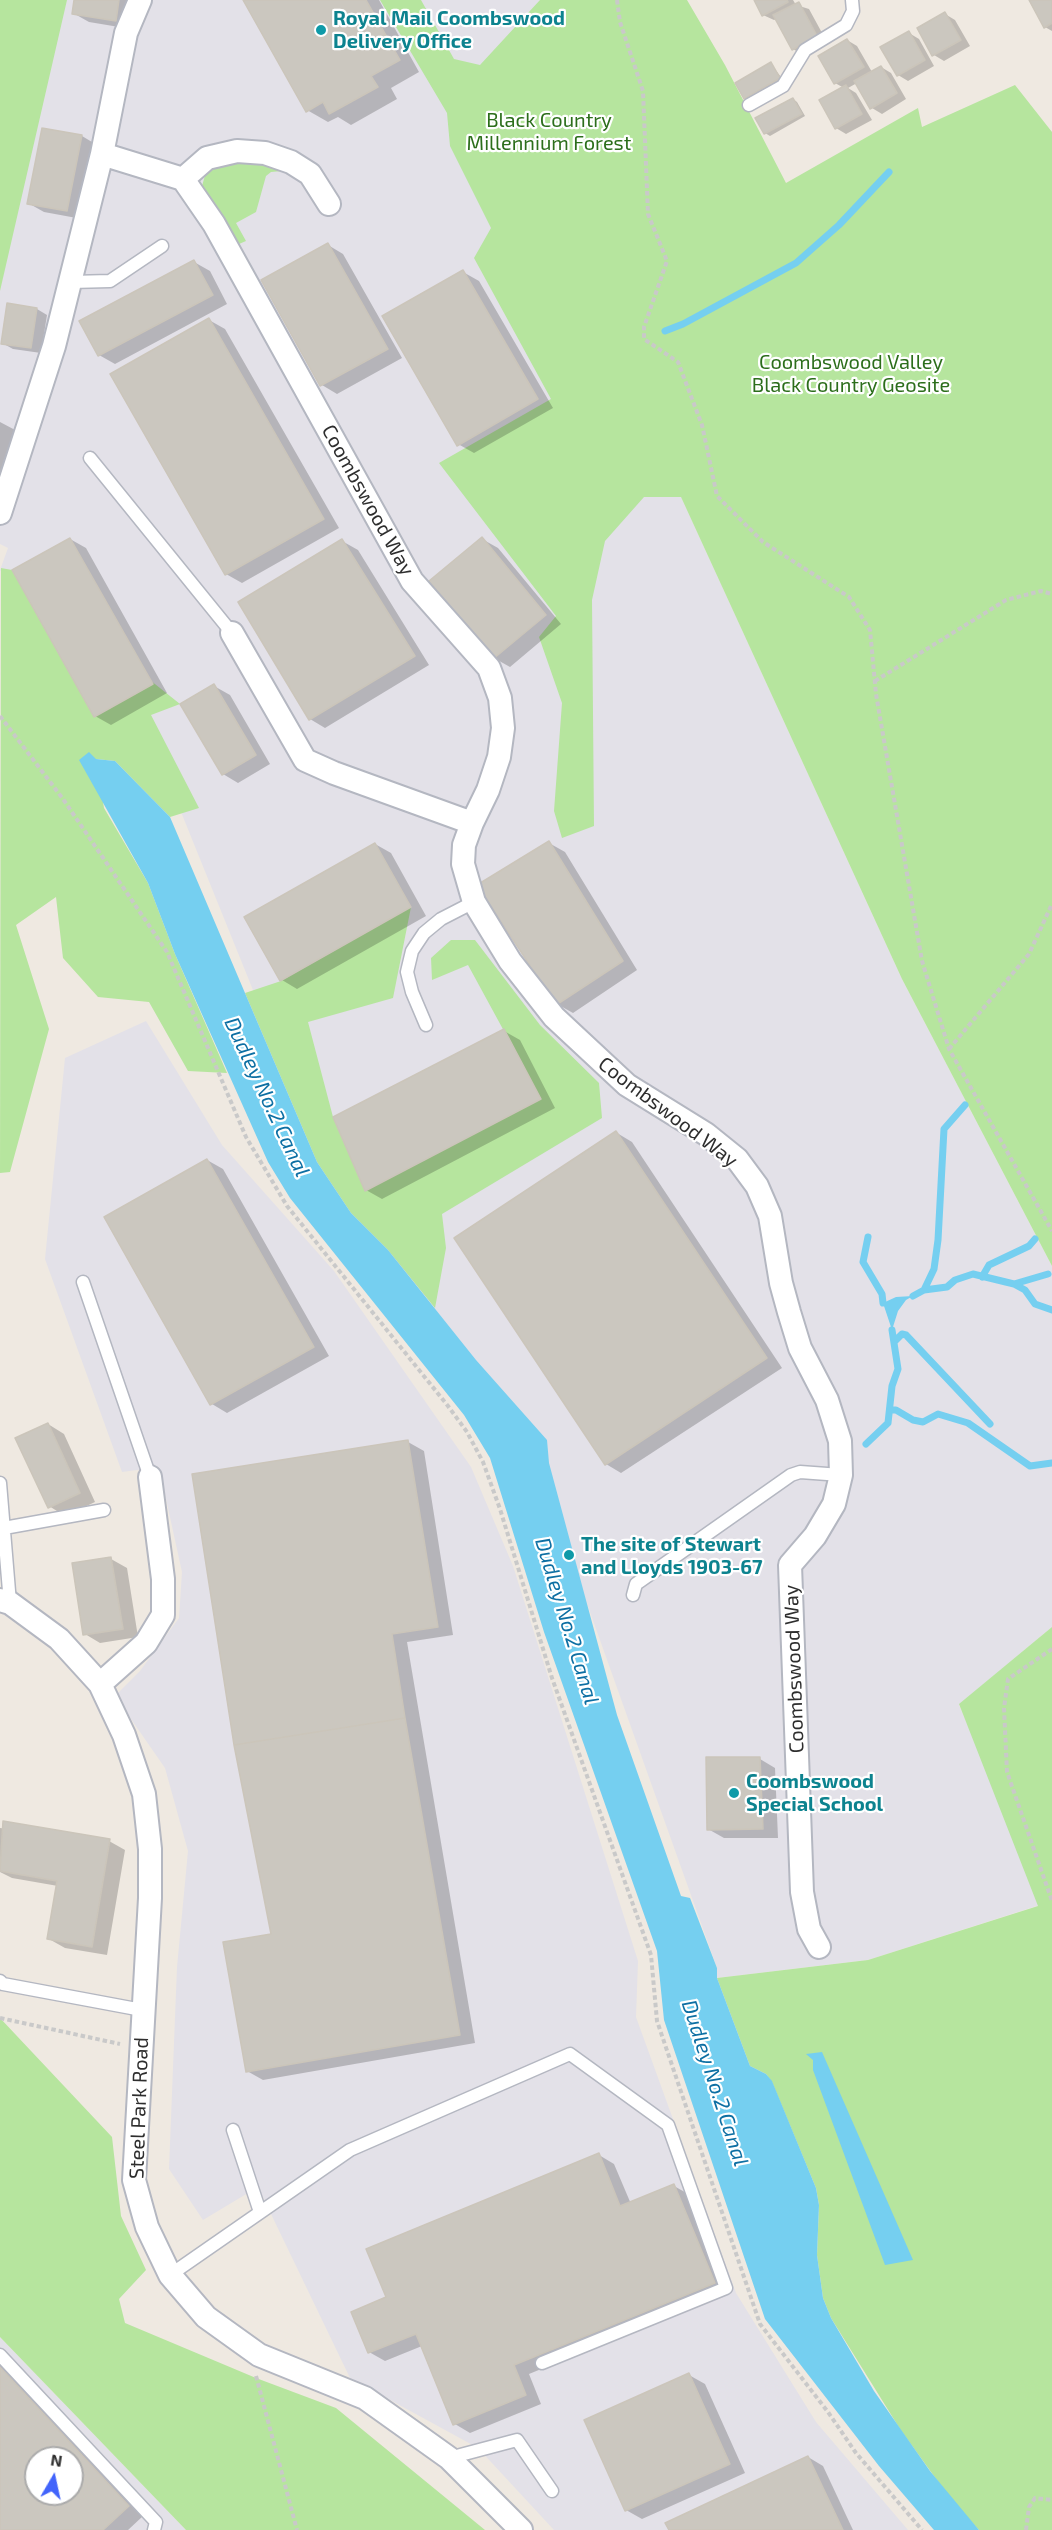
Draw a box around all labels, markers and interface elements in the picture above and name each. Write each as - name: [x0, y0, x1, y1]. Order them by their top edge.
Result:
- place label: Royal Mail Coombswood Delivery Office: [333, 6, 565, 53]
- marker: Royal Mail Coombswood Delivery Office: [314, 23, 328, 37]
- park label: Black Country Millennium Forest: [467, 108, 631, 155]
- park label: Coombswood Valley Black Country Geosite: [752, 350, 950, 397]
- street label: Coombswood Way: [317, 420, 419, 580]
- water label: Dudley No.2 Canal: [219, 1013, 315, 1181]
- street label: Coombswood Way: [593, 1052, 743, 1172]
- place label: The site of Stewart and Lloyds 1903-67: [581, 1532, 763, 1579]
- water label: Dudley No.2 Canal: [530, 1535, 604, 1707]
- marker: The site of Stewart and Lloyds 1903-67: [562, 1548, 576, 1562]
- street label: Coombswood Way: [779, 1584, 809, 1754]
- place label: Coombswood Special School: [746, 1769, 883, 1816]
- marker: Coombswood Special School: [727, 1786, 741, 1800]
- water label: Dudley No.2 Canal: [676, 1997, 754, 2169]
- street label: Steel Park Road: [125, 2037, 153, 2179]
- north arrow: [24, 2446, 84, 2506]
- text: N: [49, 2449, 64, 2470]

